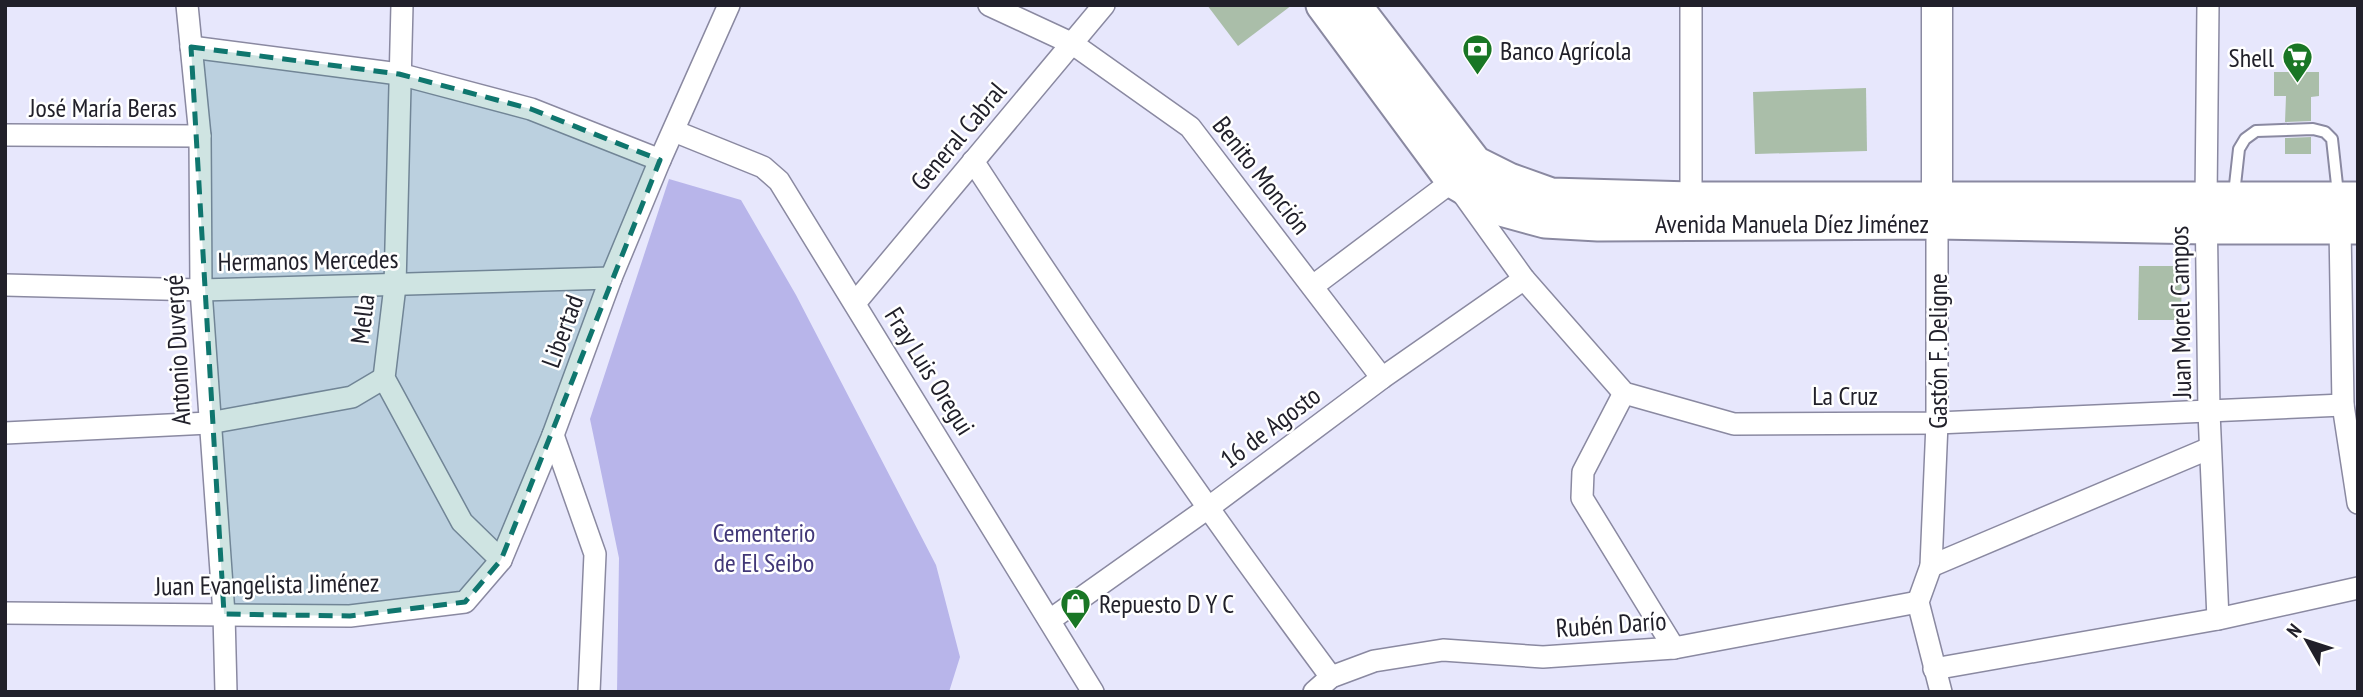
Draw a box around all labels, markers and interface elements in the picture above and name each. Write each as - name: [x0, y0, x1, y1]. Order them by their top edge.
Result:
- bank icon: Banco Agrícola: [1460, 33, 1494, 77]
- place label: Banco Agrícola: [1500, 34, 1631, 67]
- supermarket icon: Shell: [2280, 40, 2314, 84]
- place label: Shell: [2229, 41, 2274, 74]
- street label: General Cabral: [903, 75, 1013, 197]
- street label: José María Beras: [28, 91, 177, 124]
- street label: Benito Monción: [1206, 109, 1318, 241]
- street label: Avenida Manuela Díez Jiménez: [1655, 207, 1929, 240]
- street label: Juan Morel Campos: [2162, 226, 2198, 399]
- street label: Hermanos Mercedes: [217, 242, 399, 278]
- street label: Gastón F. Deligne: [1921, 273, 1954, 429]
- street label: Antonio Duvergé: [157, 274, 197, 426]
- street label: Libertad: [534, 290, 590, 372]
- street label: Mella: [343, 292, 381, 346]
- street label: Fray Luis Oregui: [878, 301, 982, 441]
- street label: 16 de Agosto: [1213, 379, 1327, 475]
- street label: La Cruz: [1812, 379, 1878, 412]
- park label: Cementerio de El Seibo: [713, 516, 815, 579]
- street label: Juan Evangelista Jiménez: [154, 566, 379, 602]
- shop icon: Repuesto D Y C: [1059, 586, 1093, 630]
- place label: Repuesto D Y C: [1099, 587, 1234, 620]
- street label: Rubén Darío: [1555, 604, 1667, 644]
- north arrow: [2272, 606, 2342, 676]
- text: N: [2281, 619, 2306, 642]

